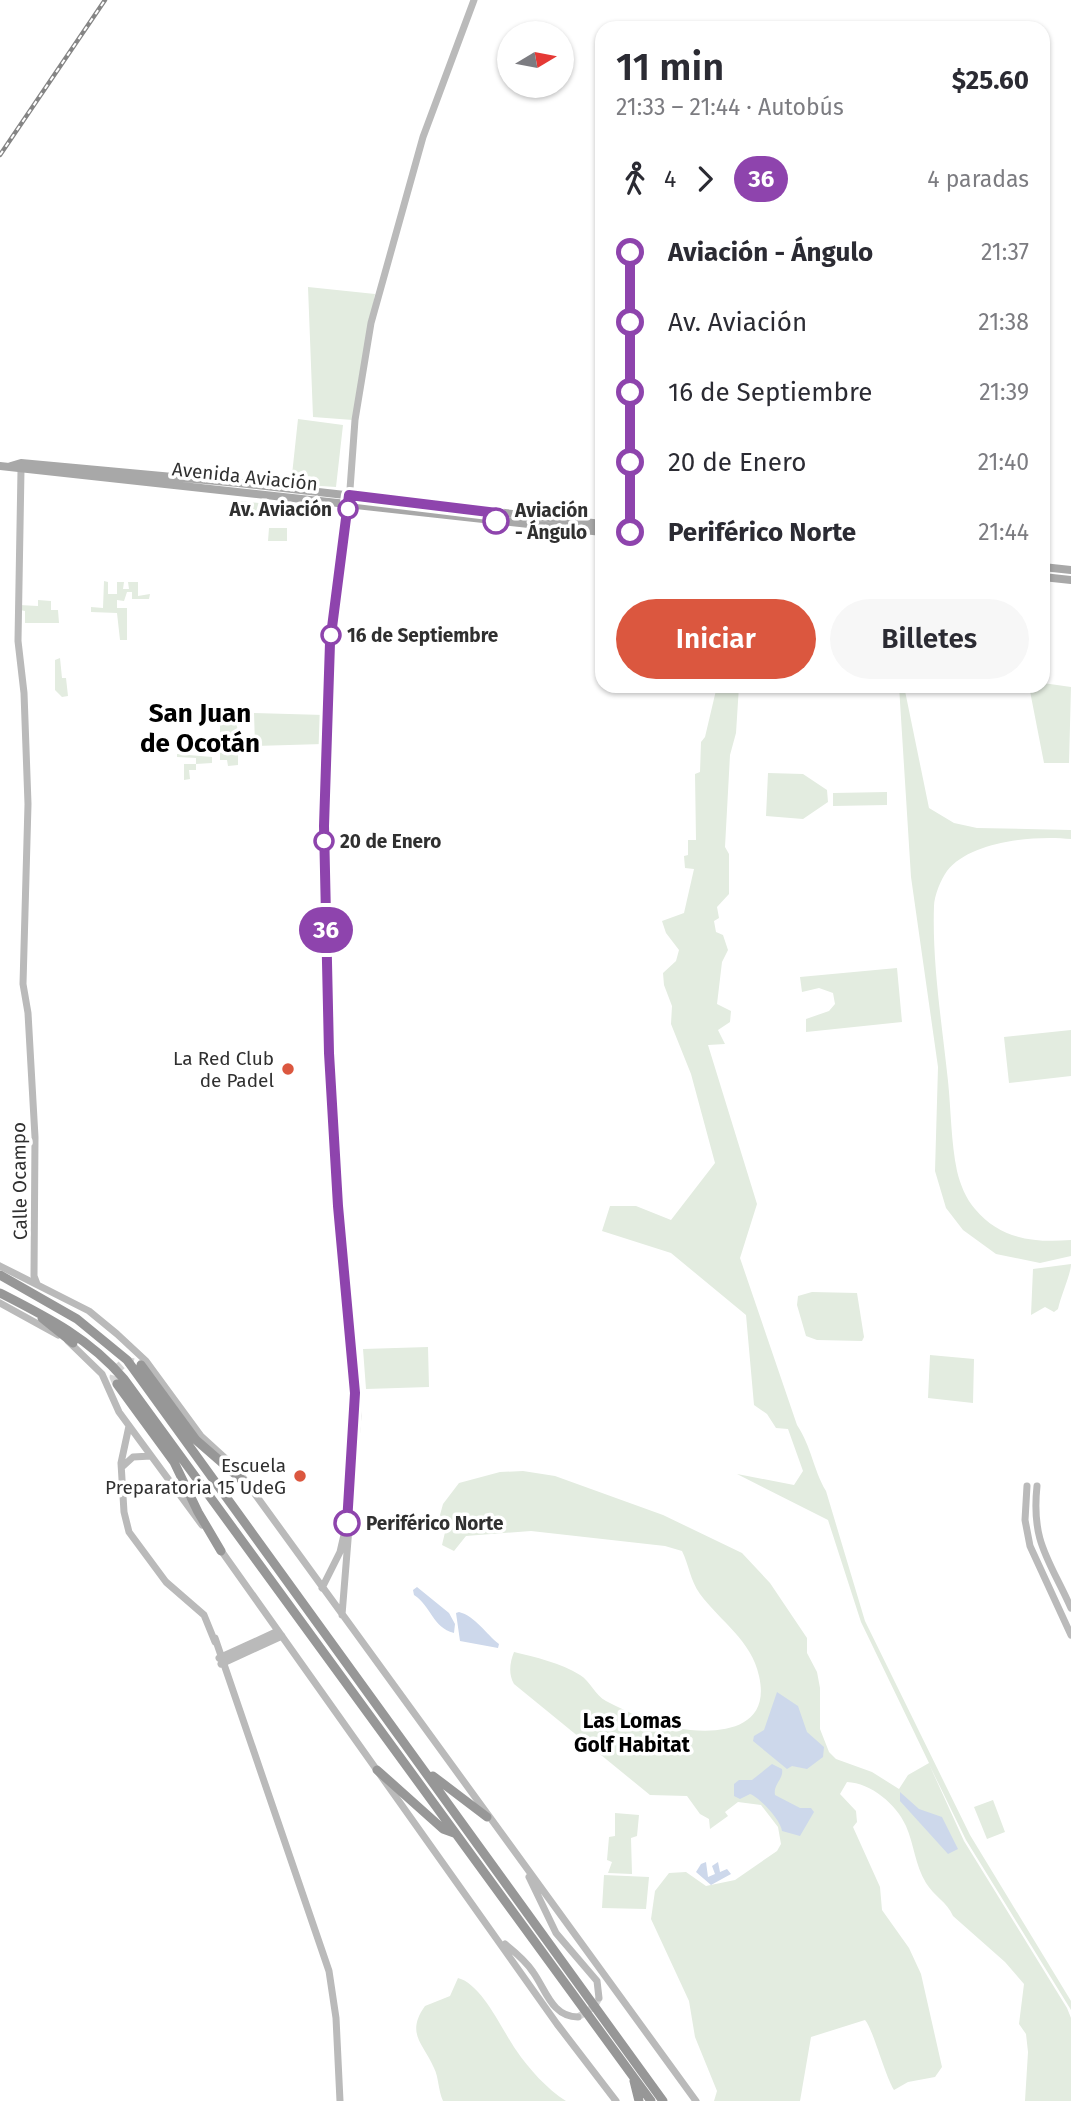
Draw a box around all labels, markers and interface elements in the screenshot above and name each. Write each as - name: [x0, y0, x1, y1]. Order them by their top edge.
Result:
- north arrow: [497, 21, 574, 98]
- map controls: [497, 21, 574, 98]
- text: 11 min: [616, 44, 724, 90]
- text: $25.60: [952, 65, 1029, 96]
- text: 21:33 – 21:44 · Autobús: [616, 93, 844, 121]
- icon: walk: [616, 160, 654, 198]
- icon: forward: [686, 160, 724, 198]
- text: 4: [664, 165, 676, 193]
- text: 36: [748, 165, 774, 193]
- text: 4 paradas: [927, 165, 1029, 193]
- text: Aviación - Ángulo: [668, 237, 873, 268]
- text: 21:37: [981, 238, 1029, 266]
- text: Av. Aviación: [668, 307, 807, 338]
- text: 21:38: [978, 308, 1029, 336]
- text: 16 de Septiembre: [668, 377, 872, 408]
- text: 21:39: [979, 378, 1029, 406]
- text: 20 de Enero: [668, 447, 806, 478]
- text: 21:40: [978, 448, 1029, 476]
- street label: Avenida Aviación: [171, 457, 319, 496]
- place label: Av. Aviación: [228, 498, 332, 521]
- marker: Av. Aviación: [338, 499, 358, 519]
- place label: Aviación - Ángulo: [514, 499, 588, 544]
- marker: Aviación - Ángulo: [483, 508, 509, 534]
- text: Periférico Norte: [668, 517, 856, 548]
- text: 21:44: [978, 518, 1029, 546]
- button: Iniciar: [616, 599, 816, 679]
- button: Billetes: [830, 599, 1029, 679]
- place label: 16 de Septiembre: [347, 624, 498, 647]
- marker: 16 de Septiembre: [321, 625, 341, 645]
- district label: San Juan de Ocotán: [140, 698, 260, 759]
- place label: 20 de Enero: [340, 830, 441, 853]
- marker: 20 de Enero: [314, 831, 334, 851]
- line badge: 36: [294, 907, 358, 953]
- text: 36: [313, 916, 339, 944]
- place label: La Red Club de Padel: [173, 1047, 274, 1092]
- marker: La Red Club de Padel: [280, 1061, 296, 1077]
- street label: Calle Ocampo: [7, 1122, 32, 1240]
- place label: Escuela Preparatoria 15 UdeG: [105, 1454, 286, 1499]
- marker: Escuela Preparatoria 15 UdeG: [292, 1468, 308, 1484]
- marker: Periférico Norte: [334, 1510, 360, 1536]
- place label: Periférico Norte: [366, 1512, 503, 1535]
- district label: Las Lomas Golf Habitat: [574, 1708, 691, 1758]

